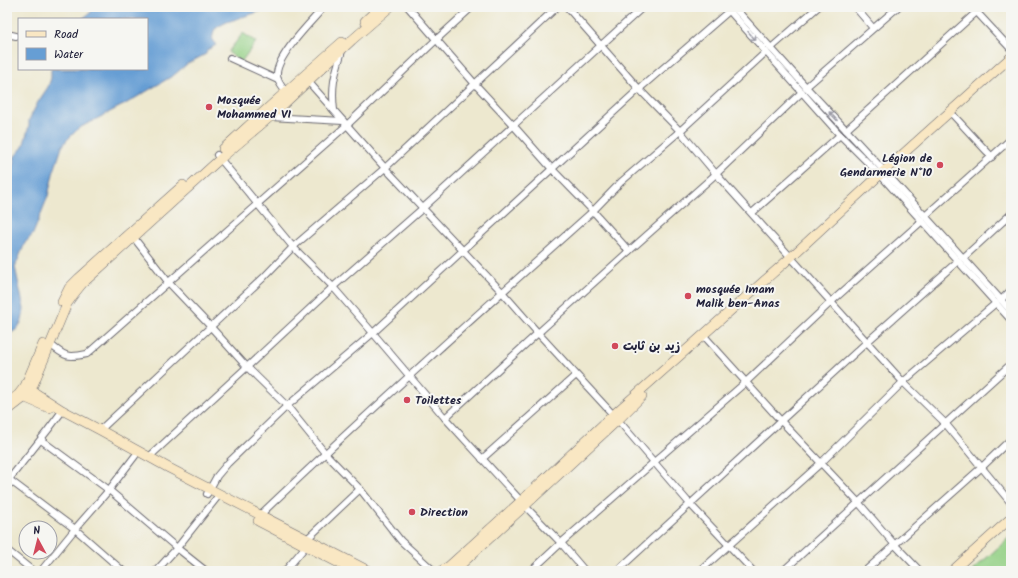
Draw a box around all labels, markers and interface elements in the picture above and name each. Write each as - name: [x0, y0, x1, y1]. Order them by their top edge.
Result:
- legend: [18, 18, 148, 70]
- text: Road: [54, 25, 79, 44]
- one-way arrow: [747, 31, 756, 41]
- text: Water: [54, 45, 84, 64]
- place label: Mosquée Mohammed VI: [217, 91, 291, 124]
- marker: Mosquée Mohammed VI: [204, 102, 214, 112]
- one-way arrow: [828, 111, 838, 121]
- place label: Légion de Gendarmerie N*10: [840, 149, 933, 182]
- marker: Légion de Gendarmerie N*10: [935, 160, 945, 170]
- place label: mosquée Imam Malik ben-Anas: [696, 280, 780, 313]
- marker: mosquée Imam Malik ben-Anas: [683, 291, 693, 301]
- place label: زيد بن ثابت: [623, 337, 680, 356]
- marker: زيد بن ثابت: [610, 341, 620, 351]
- place label: Toilettes: [415, 391, 462, 410]
- marker: Toilettes: [402, 395, 412, 405]
- place label: Direction: [420, 503, 468, 522]
- marker: Direction: [407, 507, 417, 517]
- north arrow: [18, 520, 58, 560]
- text: N: [32, 522, 41, 540]

